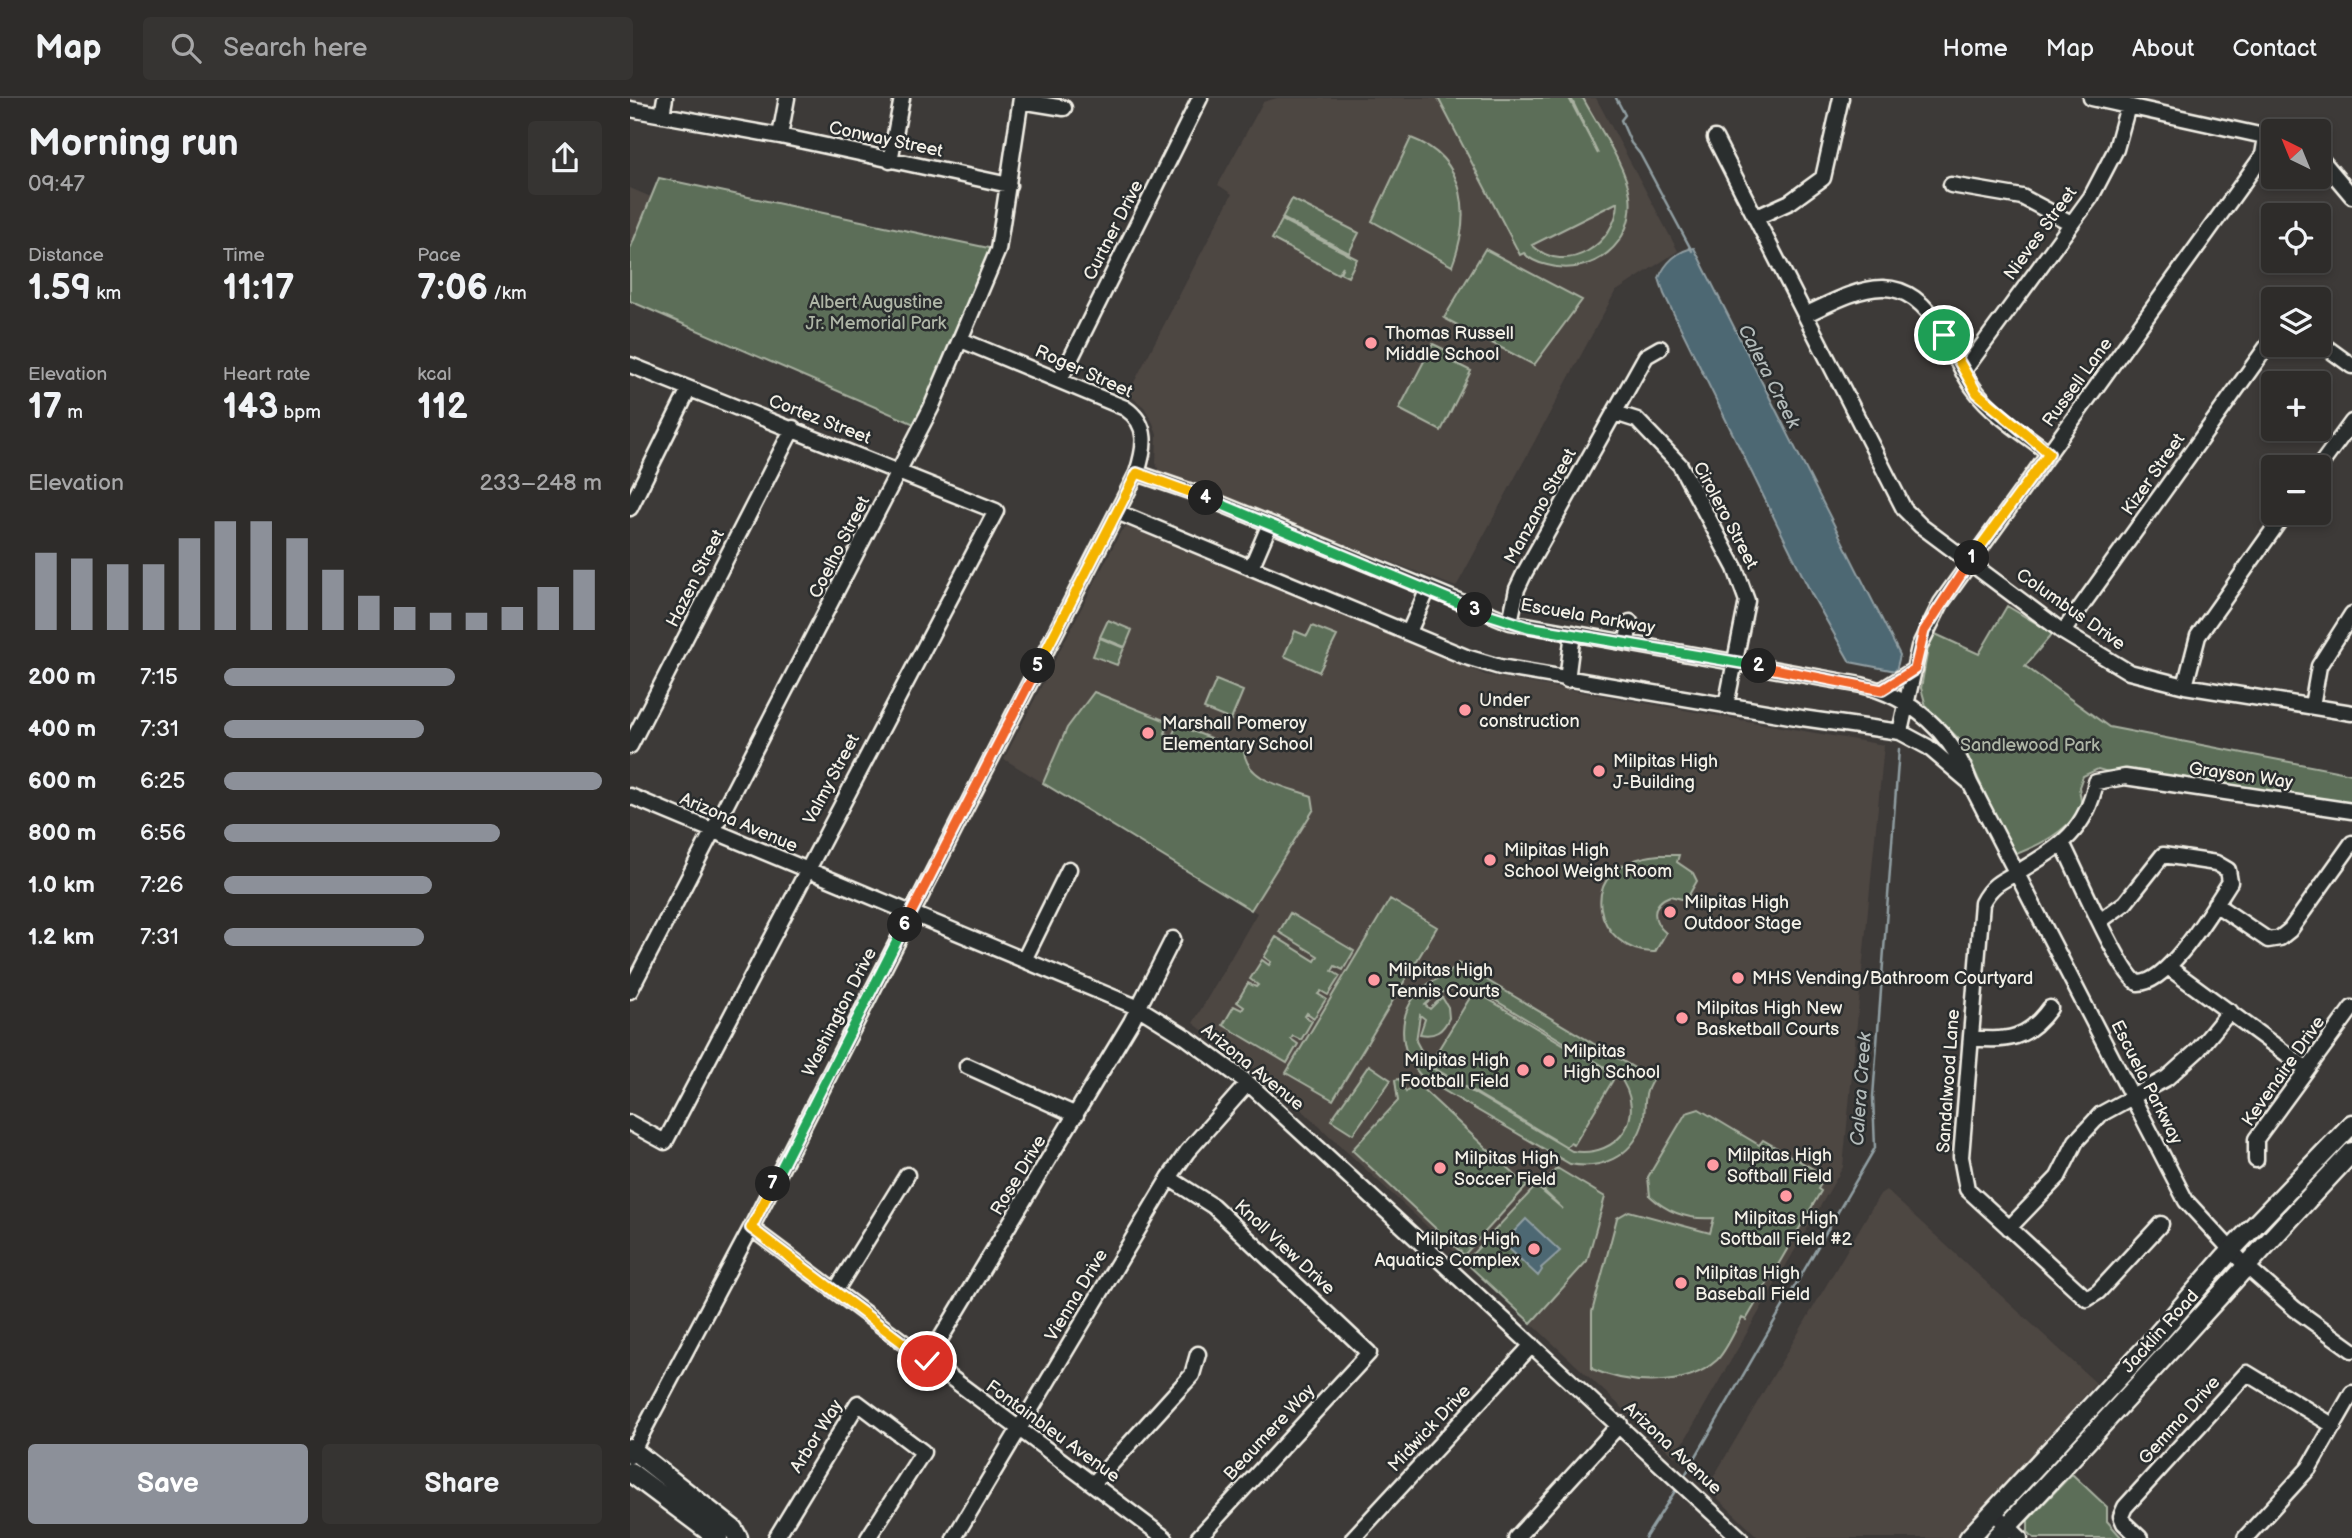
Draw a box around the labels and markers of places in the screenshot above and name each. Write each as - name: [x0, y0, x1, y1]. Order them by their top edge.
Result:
- pin: [1914, 305, 1974, 365]
- place label: Thomas Russell Middle School: [1385, 323, 1514, 365]
- marker: Thomas Russell Middle School: [1363, 335, 1379, 351]
- pin: 4: [1188, 480, 1224, 516]
- pin: 1: [1954, 540, 1990, 575]
- pin: 3: [1458, 592, 1492, 628]
- pin: 5: [1020, 648, 1056, 684]
- pin: 2: [1742, 648, 1776, 684]
- place label: Under construction: [1479, 690, 1580, 732]
- marker: Under construction: [1457, 702, 1473, 718]
- place label: Marshall Pomeroy Elementary School: [1162, 713, 1313, 755]
- marker: Marshall Pomeroy Elementary School: [1140, 725, 1156, 741]
- place label: Milpitas High J-Building: [1613, 751, 1718, 793]
- marker: Milpitas High J-Building: [1591, 763, 1607, 779]
- place label: Milpitas High School Weight Room: [1504, 840, 1672, 882]
- marker: Milpitas High School Weight Room: [1482, 852, 1498, 868]
- place label: Milpitas High Outdoor Stage: [1684, 892, 1802, 934]
- marker: Milpitas High Outdoor Stage: [1662, 904, 1678, 920]
- pin: 6: [888, 908, 922, 942]
- place label: Milpitas High Tennis Courts: [1388, 960, 1500, 1002]
- place label: MHS Vending/Bathroom Courtyard: [1752, 968, 2033, 989]
- marker: MHS Vending/Bathroom Courtyard: [1730, 970, 1746, 986]
- marker: Milpitas High Tennis Courts: [1366, 972, 1382, 988]
- place label: Milpitas High New Basketball Courts: [1696, 998, 1842, 1040]
- marker: Milpitas High New Basketball Courts: [1674, 1010, 1690, 1026]
- place label: Milpitas High School: [1563, 1041, 1660, 1083]
- place label: Milpitas High Football Field: [1400, 1050, 1509, 1092]
- marker: Milpitas High School: [1541, 1053, 1557, 1069]
- marker: Milpitas High Football Field: [1515, 1062, 1531, 1078]
- place label: Milpitas High Softball Field: [1727, 1145, 1832, 1187]
- place label: Milpitas High Soccer Field: [1454, 1148, 1559, 1190]
- marker: Milpitas High Softball Field: [1705, 1157, 1721, 1173]
- marker: Milpitas High Soccer Field: [1432, 1160, 1448, 1176]
- pin: 7: [755, 1166, 790, 1202]
- marker: Milpitas High Softball Field #2: [1778, 1188, 1794, 1204]
- place label: Milpitas High Softball Field #2: [1720, 1208, 1852, 1250]
- place label: Milpitas High Aquatics Complex: [1374, 1229, 1521, 1271]
- marker: Milpitas High Aquatics Complex: [1526, 1241, 1542, 1257]
- place label: Milpitas High Baseball Field: [1695, 1263, 1810, 1305]
- marker: Milpitas High Baseball Field: [1673, 1275, 1689, 1291]
- pin: [897, 1331, 957, 1391]

